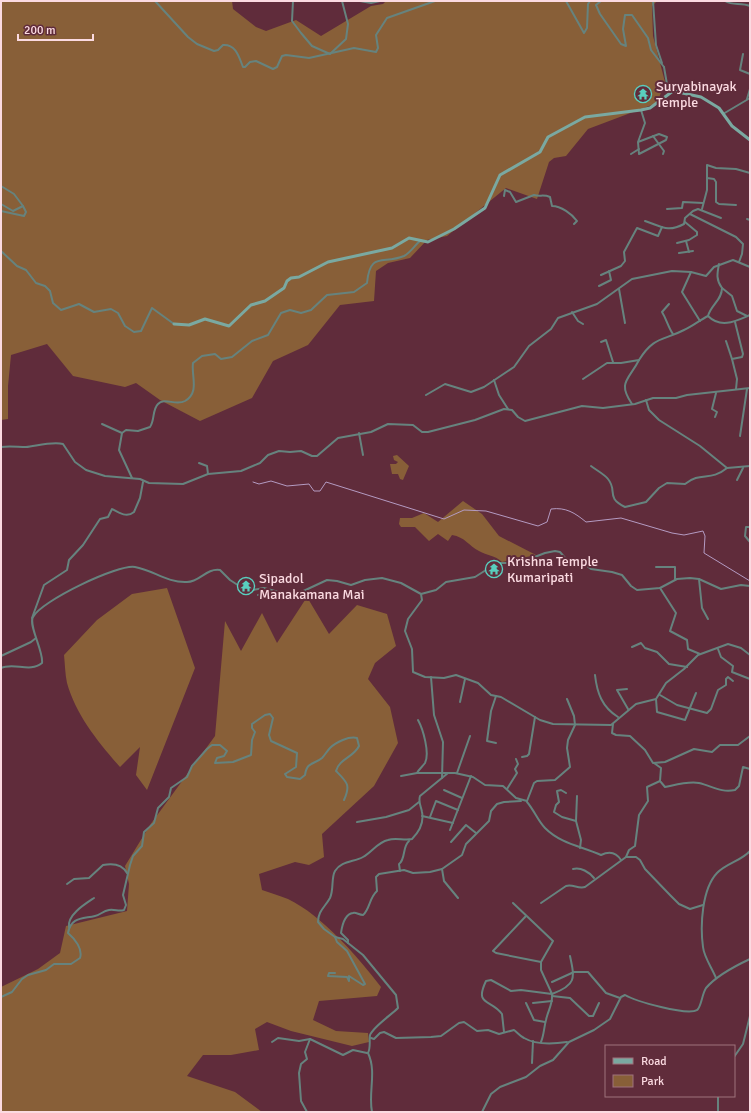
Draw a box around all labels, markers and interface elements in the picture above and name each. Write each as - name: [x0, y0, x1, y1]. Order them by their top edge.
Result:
- scale bar: [18, 16, 93, 42]
- text: 200 m: [24, 23, 56, 38]
- place label: Suryabinayak Temple: [656, 78, 737, 111]
- temple icon: Suryabinayak Temple: [633, 84, 653, 104]
- place label: Krishna Temple Kumaripati: [507, 553, 598, 586]
- temple icon: Krishna Temple Kumaripati: [484, 559, 504, 579]
- place label: Sipadol Manakamana Mai: [259, 570, 365, 603]
- temple icon: Sipadol Manakamana Mai: [236, 576, 256, 596]
- legend: [605, 1045, 735, 1097]
- text: Road: [641, 1054, 667, 1069]
- text: Park: [641, 1074, 664, 1089]

